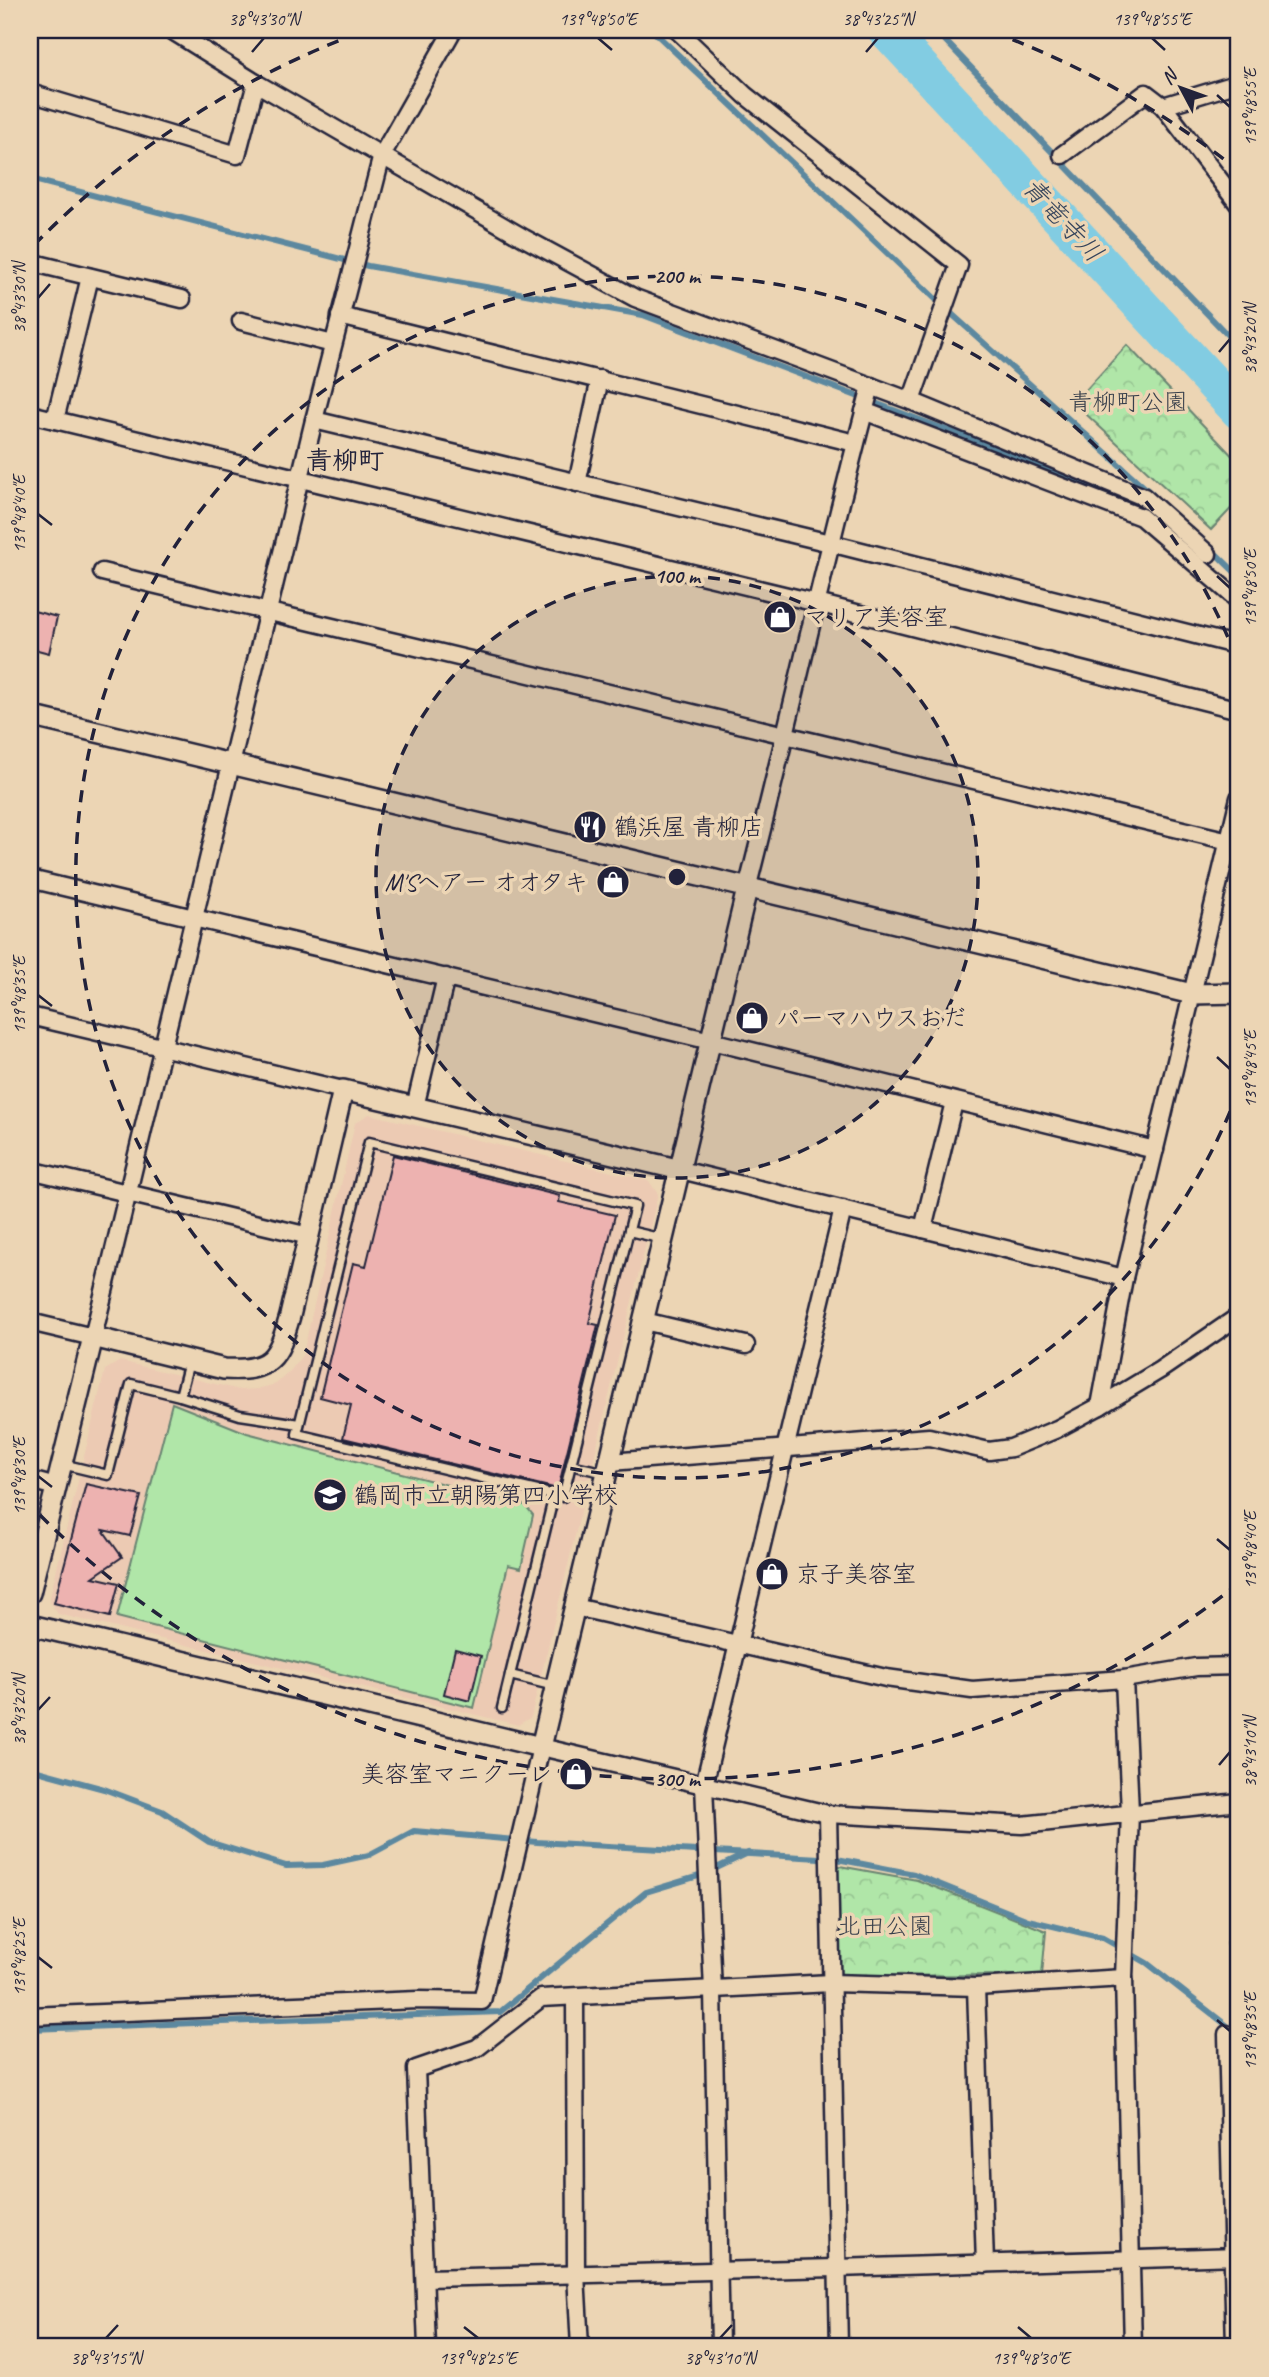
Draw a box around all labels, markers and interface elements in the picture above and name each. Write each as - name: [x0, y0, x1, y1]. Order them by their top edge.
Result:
- text: 38°43'30"N: [229, 8, 303, 30]
- text: 139°48'50"E: [559, 8, 639, 30]
- text: 38°43'25"N: [843, 8, 917, 30]
- text: 139°48'55"E: [1113, 8, 1193, 30]
- north arrow: [1146, 52, 1216, 122]
- text: N: [1156, 63, 1184, 90]
- text: 139°48'55"E: [1239, 66, 1261, 146]
- water label: 青竜寺川: [1015, 171, 1111, 269]
- text: 38°43'30"N: [8, 259, 30, 333]
- text: 200 m: [654, 263, 702, 289]
- text: 38°43'20"N: [1239, 300, 1261, 374]
- park label: 青柳町公園: [1068, 387, 1188, 417]
- district label: 青柳町: [306, 444, 384, 477]
- text: 139°48'40"E: [8, 473, 30, 553]
- text: 139°48'50"E: [1239, 547, 1261, 627]
- text: 100 m: [654, 563, 702, 589]
- shop icon: マリア美容室: [761, 598, 799, 636]
- place label: マリア美容室: [804, 602, 948, 632]
- restaurant icon: 鶴浜屋 青柳店: [571, 808, 609, 846]
- place label: 鶴浜屋 青柳店: [614, 812, 764, 842]
- shop icon: M'Sヘアー オオタキ: [594, 863, 632, 901]
- centre of rings: [665, 865, 689, 889]
- place label: M'Sヘアー オオタキ: [385, 867, 588, 897]
- text: 139°48'35"E: [8, 954, 30, 1034]
- shop icon: パーマハウスおだ: [733, 999, 771, 1037]
- place label: パーマハウスおだ: [776, 1003, 967, 1033]
- text: 139°48'45"E: [1239, 1028, 1261, 1108]
- text: 139°48'30"E: [8, 1435, 30, 1515]
- school or university icon: 鶴岡市立朝陽第四小学校: [311, 1476, 349, 1514]
- place label: 鶴岡市立朝陽第四小学校: [354, 1480, 618, 1510]
- text: 139°48'40"E: [1239, 1509, 1261, 1589]
- shop icon: 京子美容室: [753, 1555, 791, 1593]
- place label: 京子美容室: [796, 1559, 916, 1589]
- text: 38°43'20"N: [8, 1671, 30, 1745]
- text: 38°43'10"N: [1239, 1713, 1261, 1787]
- shop icon: 美容室マニクーレ: [557, 1755, 595, 1793]
- place label: 美容室マニクーレ: [360, 1759, 552, 1789]
- text: 300 m: [654, 1766, 702, 1792]
- park label: 北田公園: [837, 1911, 933, 1941]
- text: 139°48'25"E: [8, 1916, 30, 1996]
- text: 139°48'35"E: [1239, 1990, 1261, 2070]
- text: 38°43'15"N: [71, 2347, 145, 2369]
- text: 139°48'25"E: [439, 2347, 519, 2369]
- text: 38°43'10"N: [685, 2347, 759, 2369]
- text: 139°48'30"E: [992, 2347, 1072, 2369]

